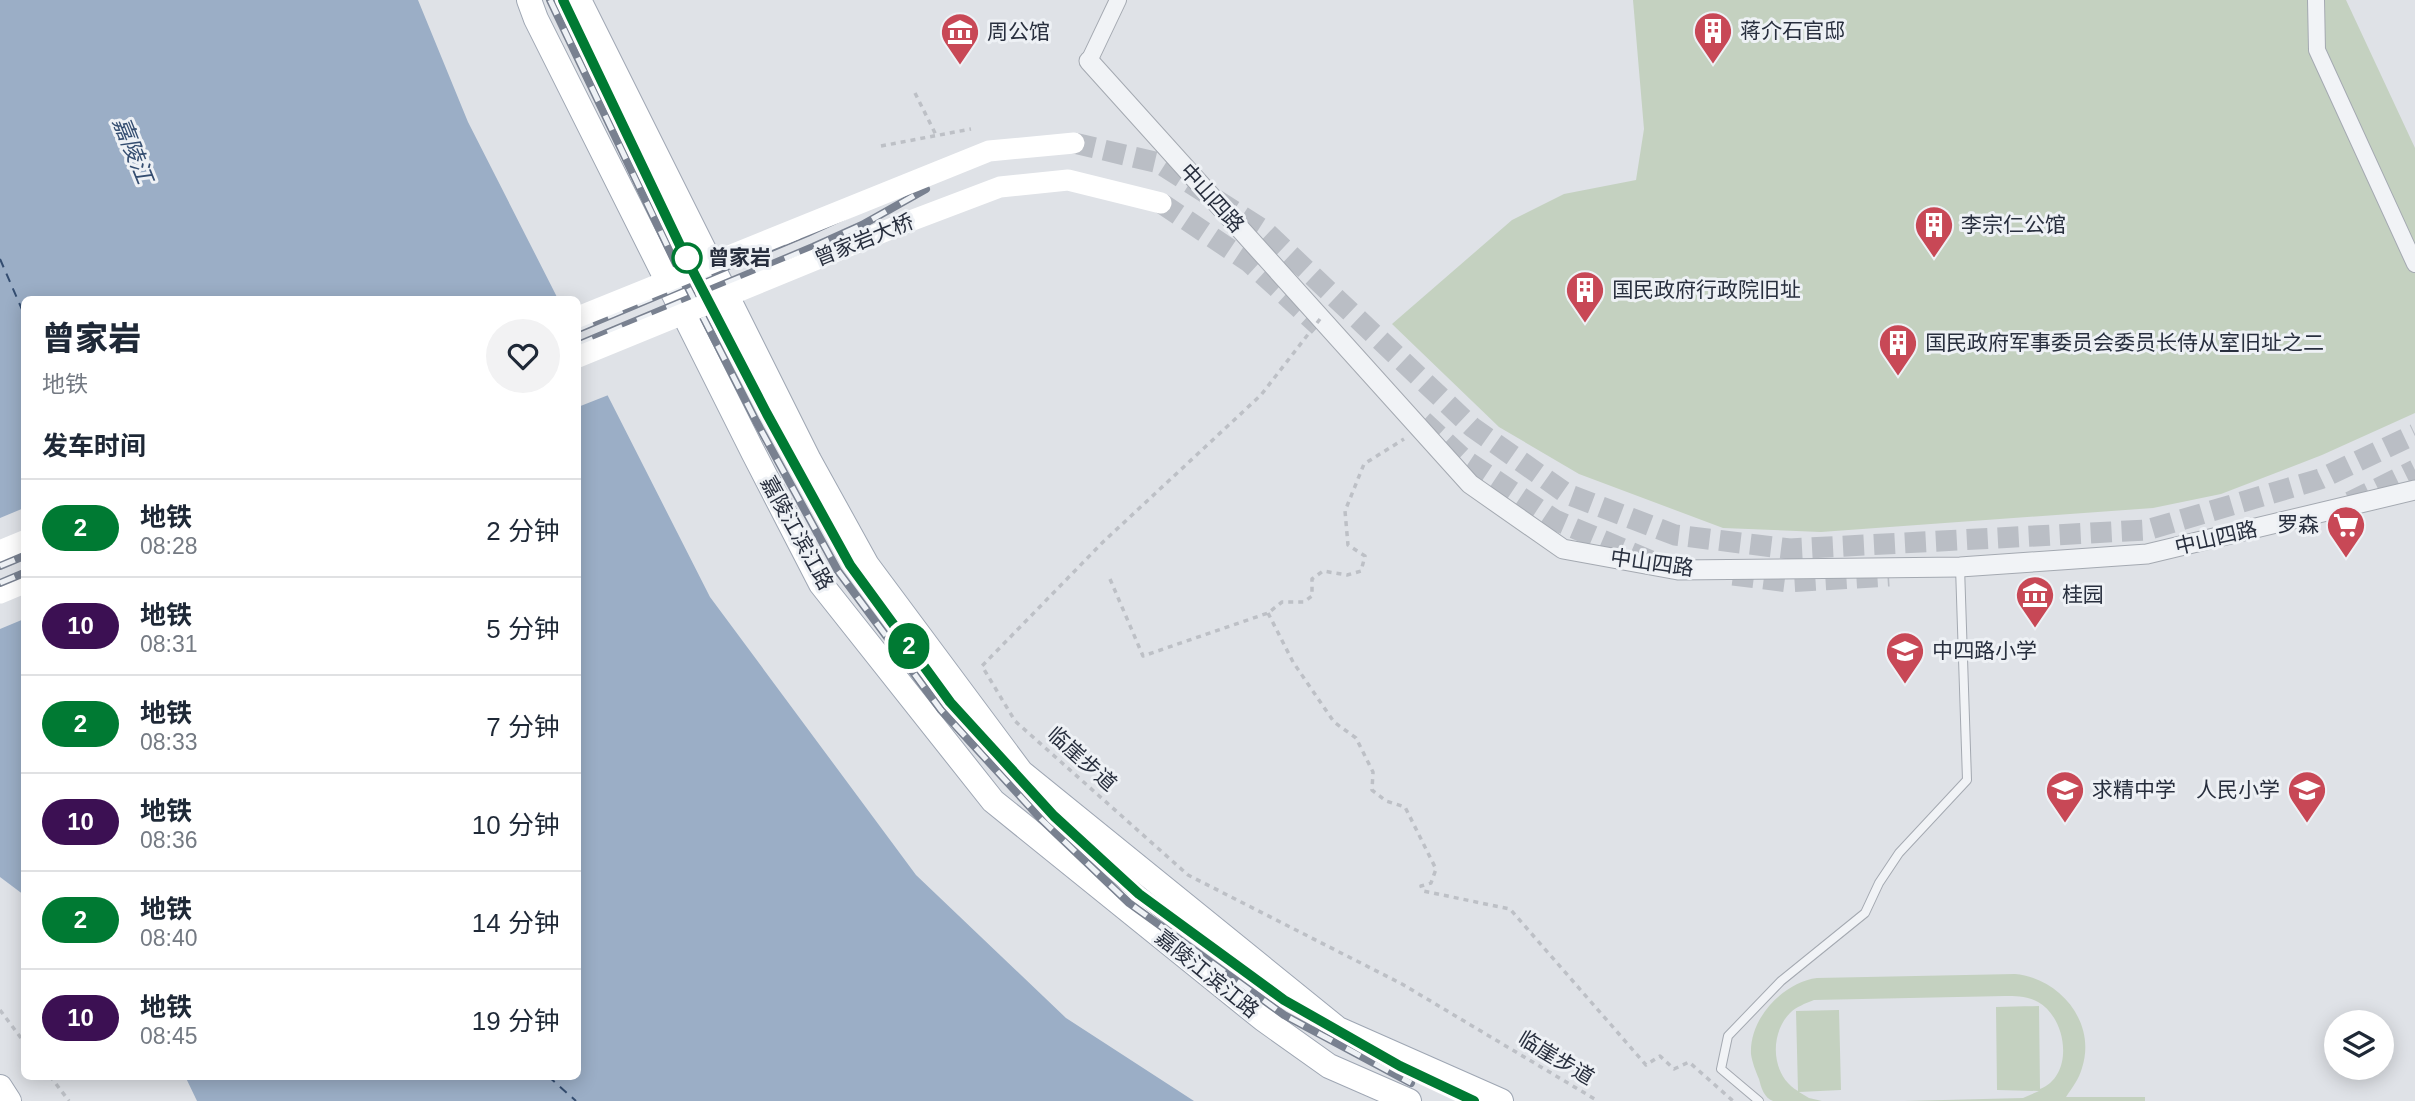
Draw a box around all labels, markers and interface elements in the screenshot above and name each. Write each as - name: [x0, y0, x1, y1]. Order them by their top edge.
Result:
- building icon: 蒋介石官邸: [1692, 10, 1734, 65]
- museum icon: 周公馆: [939, 11, 981, 66]
- place label: 蒋介石官邸: [1740, 19, 1845, 42]
- place label: 周公馆: [987, 20, 1050, 43]
- water label: 嘉陵江: [108, 113, 159, 190]
- street label: 中山四路: [1176, 159, 1249, 237]
- building icon: 李宗仁公馆: [1913, 204, 1955, 259]
- street label: 曾家岩大桥: [811, 209, 917, 270]
- place label: 李宗仁公馆: [1961, 213, 2066, 236]
- marker: 曾家岩: [672, 243, 702, 273]
- place label: 曾家岩: [708, 246, 771, 269]
- building icon: 国民政府行政院旧址: [1564, 269, 1606, 324]
- place label: 国民政府行政院旧址: [1612, 278, 1801, 301]
- button: heart: [486, 319, 560, 393]
- text: 曾家岩: [42, 320, 141, 357]
- building icon: 国民政府军事委员会委员长侍从室旧址之二: [1877, 322, 1919, 377]
- place label: 国民政府军事委员会委员长侍从室旧址之二: [1925, 331, 2324, 354]
- text: 地铁: [42, 371, 88, 397]
- text: 发车时间: [42, 431, 146, 461]
- street label: 嘉陵江滨江路: [757, 472, 838, 593]
- text: 地铁: [140, 502, 192, 532]
- supermarket icon: 罗森: [2325, 504, 2367, 559]
- place label: 罗森: [2277, 513, 2319, 536]
- text: 2: [74, 514, 87, 541]
- text: 2 分钟: [486, 516, 560, 546]
- street label: 中山四路: [2172, 517, 2259, 558]
- text: 08:28: [140, 533, 198, 559]
- street label: 中山四路: [1609, 545, 1695, 580]
- museum icon: 桂园: [2014, 574, 2056, 629]
- place label: 桂园: [2062, 583, 2104, 606]
- text: 地铁: [140, 600, 192, 630]
- text: 10: [67, 612, 94, 639]
- text: 5 分钟: [486, 614, 560, 644]
- line badge: 2: [886, 623, 932, 669]
- school or university icon: 中四路小学: [1884, 630, 1926, 685]
- text: 08:31: [140, 631, 198, 657]
- text: 2: [902, 632, 916, 659]
- place label: 中四路小学: [1932, 639, 2037, 662]
- text: 地铁: [140, 698, 192, 728]
- text: 2: [74, 710, 87, 737]
- text: 7 分钟: [486, 712, 560, 742]
- street label: 临崖步道: [1043, 722, 1121, 795]
- text: 08:33: [140, 729, 198, 755]
- school or university icon: 求精中学: [2044, 769, 2086, 824]
- school or university icon: 人民小学: [2286, 769, 2328, 824]
- place label: 求精中学: [2092, 778, 2176, 801]
- place label: 人民小学: [2196, 778, 2280, 801]
- text: 地铁: [140, 796, 192, 826]
- text: 10: [67, 808, 94, 835]
- text: 10 分钟: [472, 810, 560, 840]
- text: 08:36: [140, 827, 198, 853]
- text: 地铁: [140, 894, 192, 924]
- text: 2: [74, 906, 87, 933]
- text: 14 分钟: [472, 908, 560, 938]
- text: 08:40: [140, 925, 198, 951]
- street label: 嘉陵江滨江路: [1151, 925, 1264, 1022]
- text: 地铁: [140, 992, 192, 1022]
- text: 10: [67, 1004, 94, 1031]
- text: 19 分钟: [472, 1006, 560, 1036]
- map controls: [2324, 1010, 2394, 1080]
- button: layers: [2324, 1010, 2394, 1080]
- text: 08:45: [140, 1023, 198, 1049]
- street label: 临崖步道: [1514, 1026, 1598, 1089]

